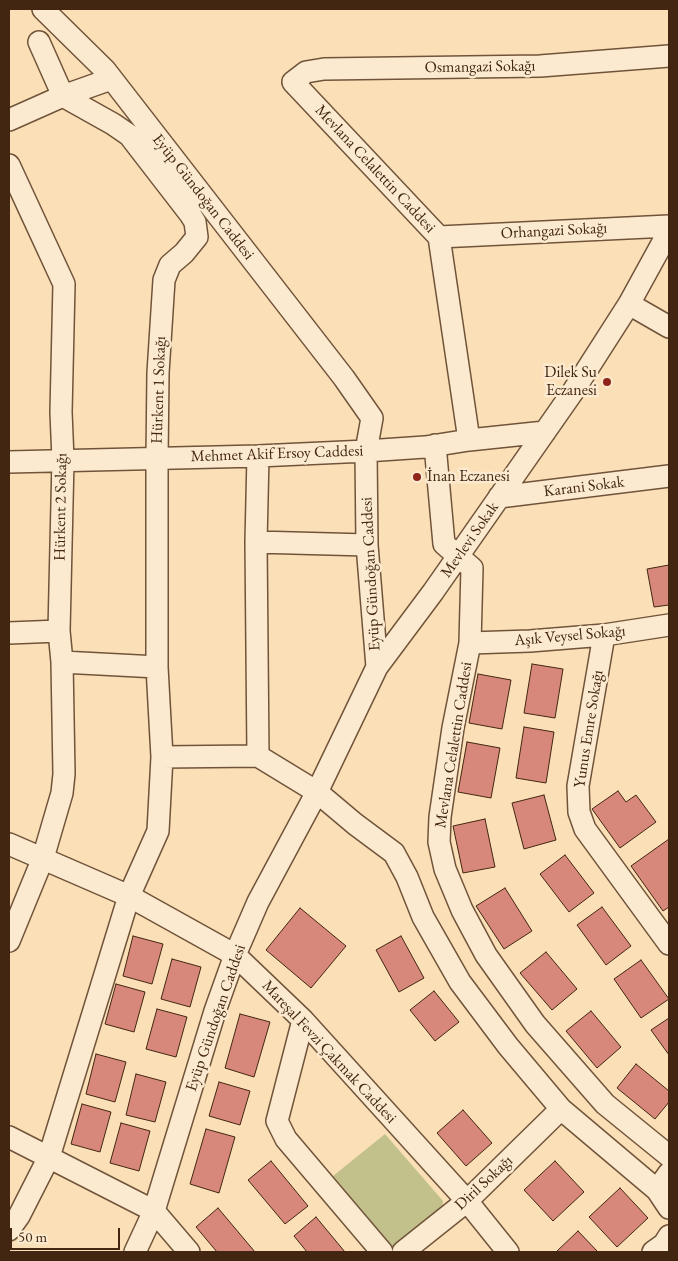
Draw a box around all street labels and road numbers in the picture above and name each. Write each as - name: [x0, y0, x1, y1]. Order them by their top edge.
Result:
- street label: Osmangazi Sokağı: [424, 56, 536, 78]
- street label: Mevlana Celalettin Caddesi: [311, 101, 439, 237]
- street label: Eyüp Gündoğan Caddesi: [148, 130, 258, 264]
- street label: Orhangazi Sokağı: [500, 219, 608, 243]
- street label: Hürkent 1 Sokağı: [148, 336, 170, 444]
- street label: Mehmet Akif Ersoy Caddesi: [190, 441, 364, 467]
- street label: Hürkent 2 Sokağı: [50, 453, 72, 561]
- street label: Karani Sokak: [543, 473, 625, 501]
- street label: Eyüp Gündoğan Caddesi: [357, 496, 385, 652]
- street label: Mevlevi Sokak: [437, 498, 503, 582]
- street label: Aşık Veysel Sokağı: [514, 622, 626, 650]
- street label: Mevlana Celalettin Caddesi: [431, 660, 477, 830]
- street label: Yunus Emre Sokağı: [570, 669, 608, 789]
- street label: Eyüp Gündoğan Caddesi: [182, 942, 250, 1094]
- street label: Mareşal Fevzi Çakmak Caddesi: [258, 976, 400, 1128]
- street label: Diril Sokağı: [451, 1151, 517, 1215]

